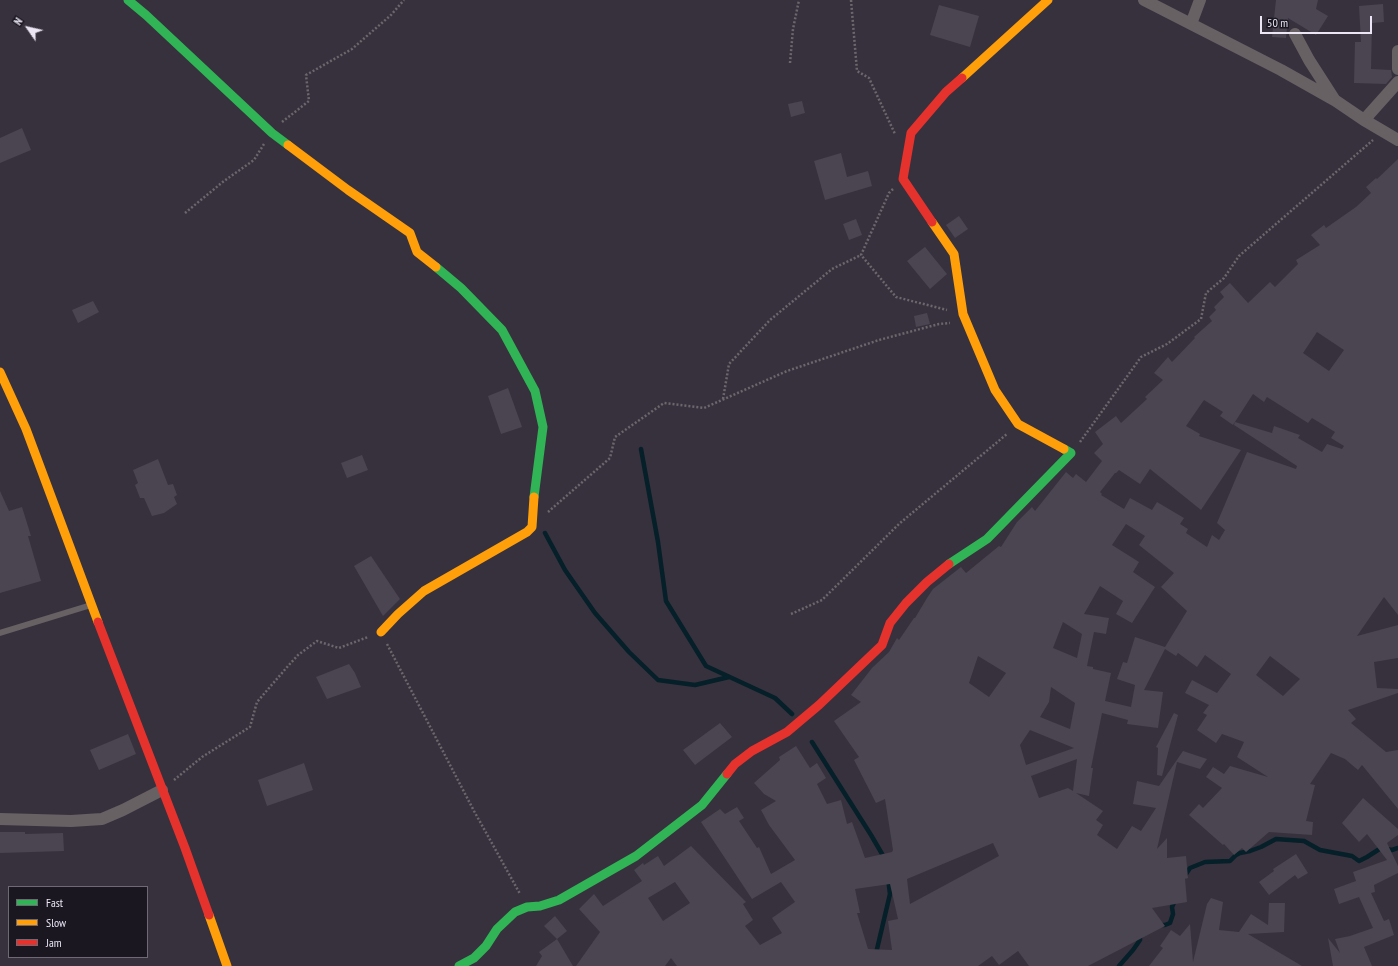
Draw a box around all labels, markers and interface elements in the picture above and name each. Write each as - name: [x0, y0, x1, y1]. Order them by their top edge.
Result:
- north arrow: [8, 8, 48, 48]
- scale bar: [1262, 8, 1374, 34]
- text: N: [11, 15, 26, 28]
- text: 50 m: [1267, 15, 1288, 30]
- legend: [8, 886, 148, 958]
- text: Fast: [46, 895, 63, 910]
- text: Slow: [46, 915, 66, 930]
- text: Jam: [46, 935, 62, 950]

